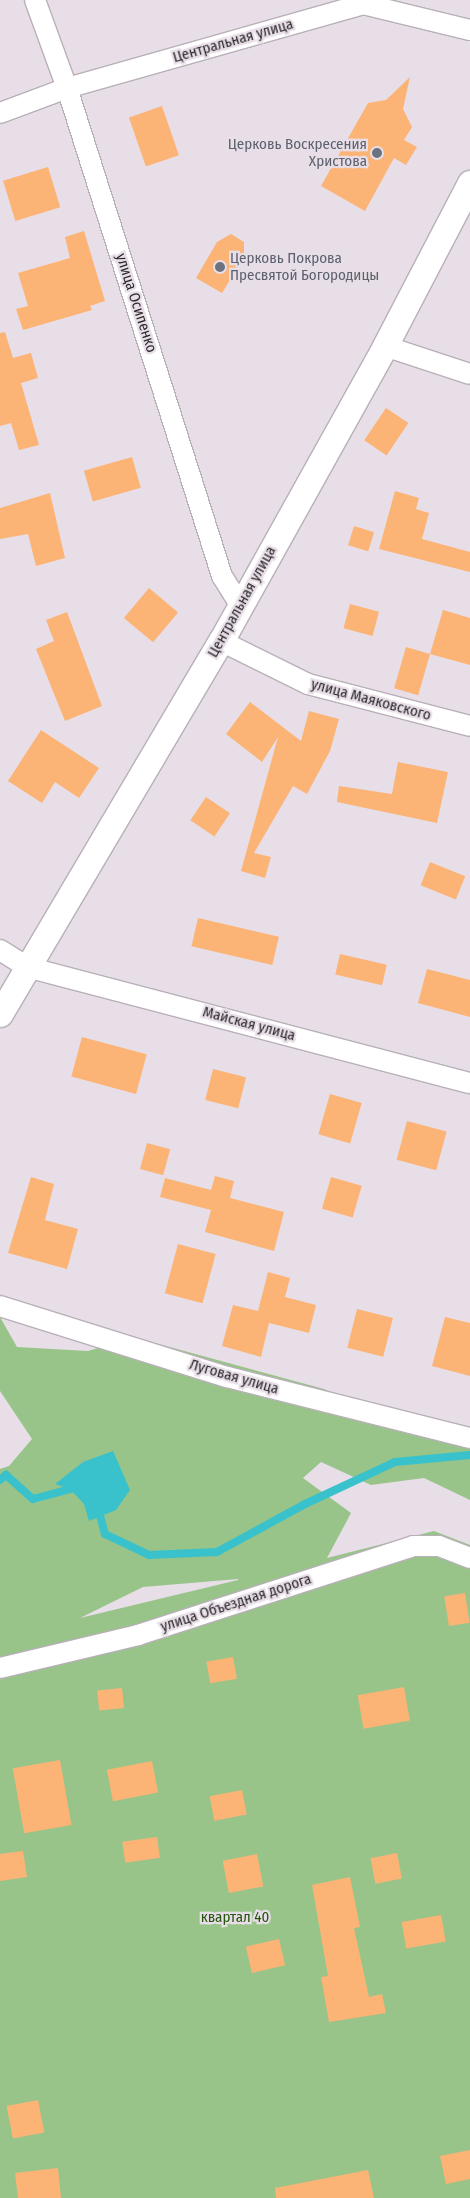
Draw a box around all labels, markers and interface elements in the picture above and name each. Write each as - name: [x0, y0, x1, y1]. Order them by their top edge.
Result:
- street label: Центральная улица: [171, 15, 295, 67]
- place label: Церковь Воскресения Христова: [228, 135, 367, 170]
- marker: Церковь Воскресения Христова: [371, 147, 383, 159]
- place label: Церковь Покрова Пресвятой Богородицы: [230, 249, 379, 284]
- street label: улица Осипенко: [112, 251, 160, 355]
- marker: Церковь Покрова Пресвятой Богородицы: [214, 261, 226, 273]
- street label: Центральная улица: [204, 543, 280, 661]
- street label: улица Маяковского: [309, 675, 433, 725]
- street label: Майская улица: [201, 1003, 297, 1045]
- street label: Луговая улица: [187, 1356, 281, 1398]
- street label: улица Объездная дорога: [158, 1570, 314, 1636]
- park label: квартал 40: [201, 1909, 269, 1927]

